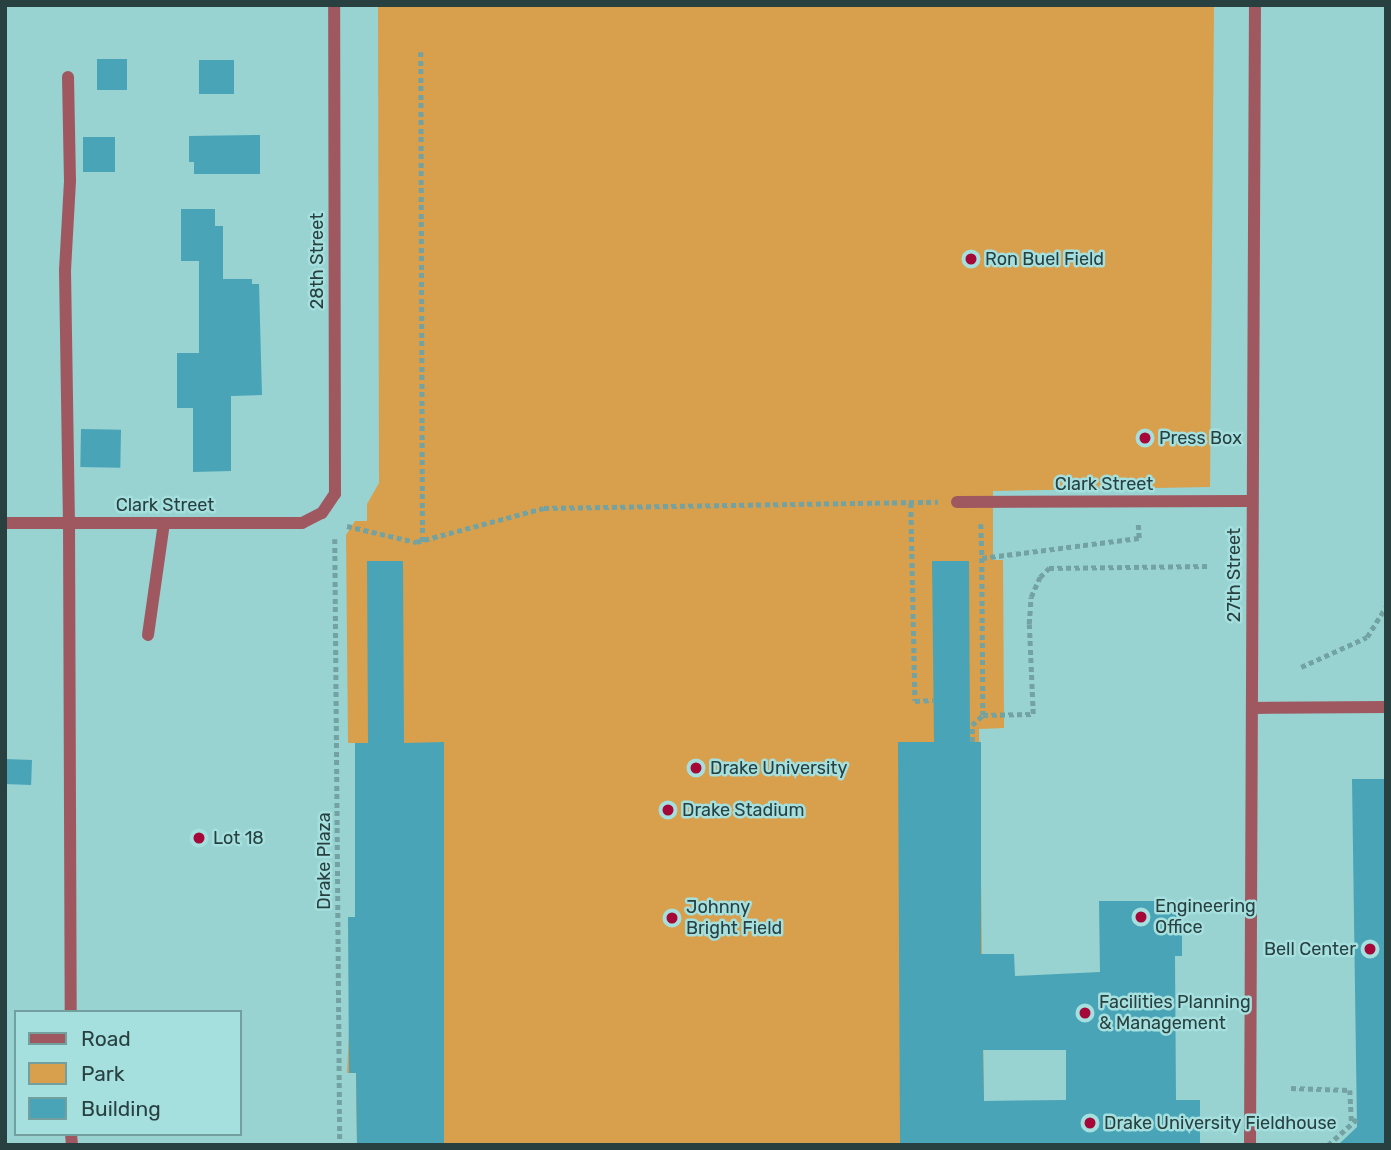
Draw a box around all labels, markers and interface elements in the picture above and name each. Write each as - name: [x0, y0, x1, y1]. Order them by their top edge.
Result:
- street label: 28th Street: [306, 213, 328, 309]
- place label: Ron Buel Field: [985, 248, 1104, 270]
- marker: Ron Buel Field: [963, 251, 979, 267]
- place label: Press Box: [1159, 427, 1242, 449]
- marker: Press Box: [1137, 430, 1153, 446]
- street label: Clark Street: [1055, 473, 1153, 495]
- street label: Clark Street: [116, 494, 214, 516]
- street label: 27th Street: [1223, 528, 1245, 622]
- place label: Drake University: [710, 757, 847, 779]
- marker: Drake University: [688, 760, 704, 776]
- place label: Drake Stadium: [682, 799, 804, 821]
- marker: Drake Stadium: [660, 802, 676, 818]
- street label: Drake Plaza: [313, 812, 335, 910]
- place label: Lot 18: [213, 827, 264, 849]
- marker: Lot 18: [191, 830, 207, 846]
- place label: Engineering Office: [1155, 896, 1256, 939]
- place label: Johnny Bright Field: [686, 897, 782, 940]
- marker: Engineering Office: [1133, 909, 1149, 925]
- marker: Johnny Bright Field: [664, 910, 680, 926]
- place label: Bell Center: [1264, 938, 1356, 960]
- marker: Bell Center: [1362, 941, 1378, 957]
- place label: Facilities Planning & Management: [1099, 992, 1251, 1034]
- marker: Facilities Planning & Management: [1077, 1005, 1093, 1021]
- legend: [14, 1010, 242, 1136]
- text: Road: [81, 1026, 131, 1051]
- text: Park: [81, 1061, 125, 1086]
- text: Building: [81, 1096, 161, 1121]
- place label: Drake University Fieldhouse: [1104, 1112, 1337, 1134]
- marker: Drake University Fieldhouse: [1082, 1115, 1098, 1131]

